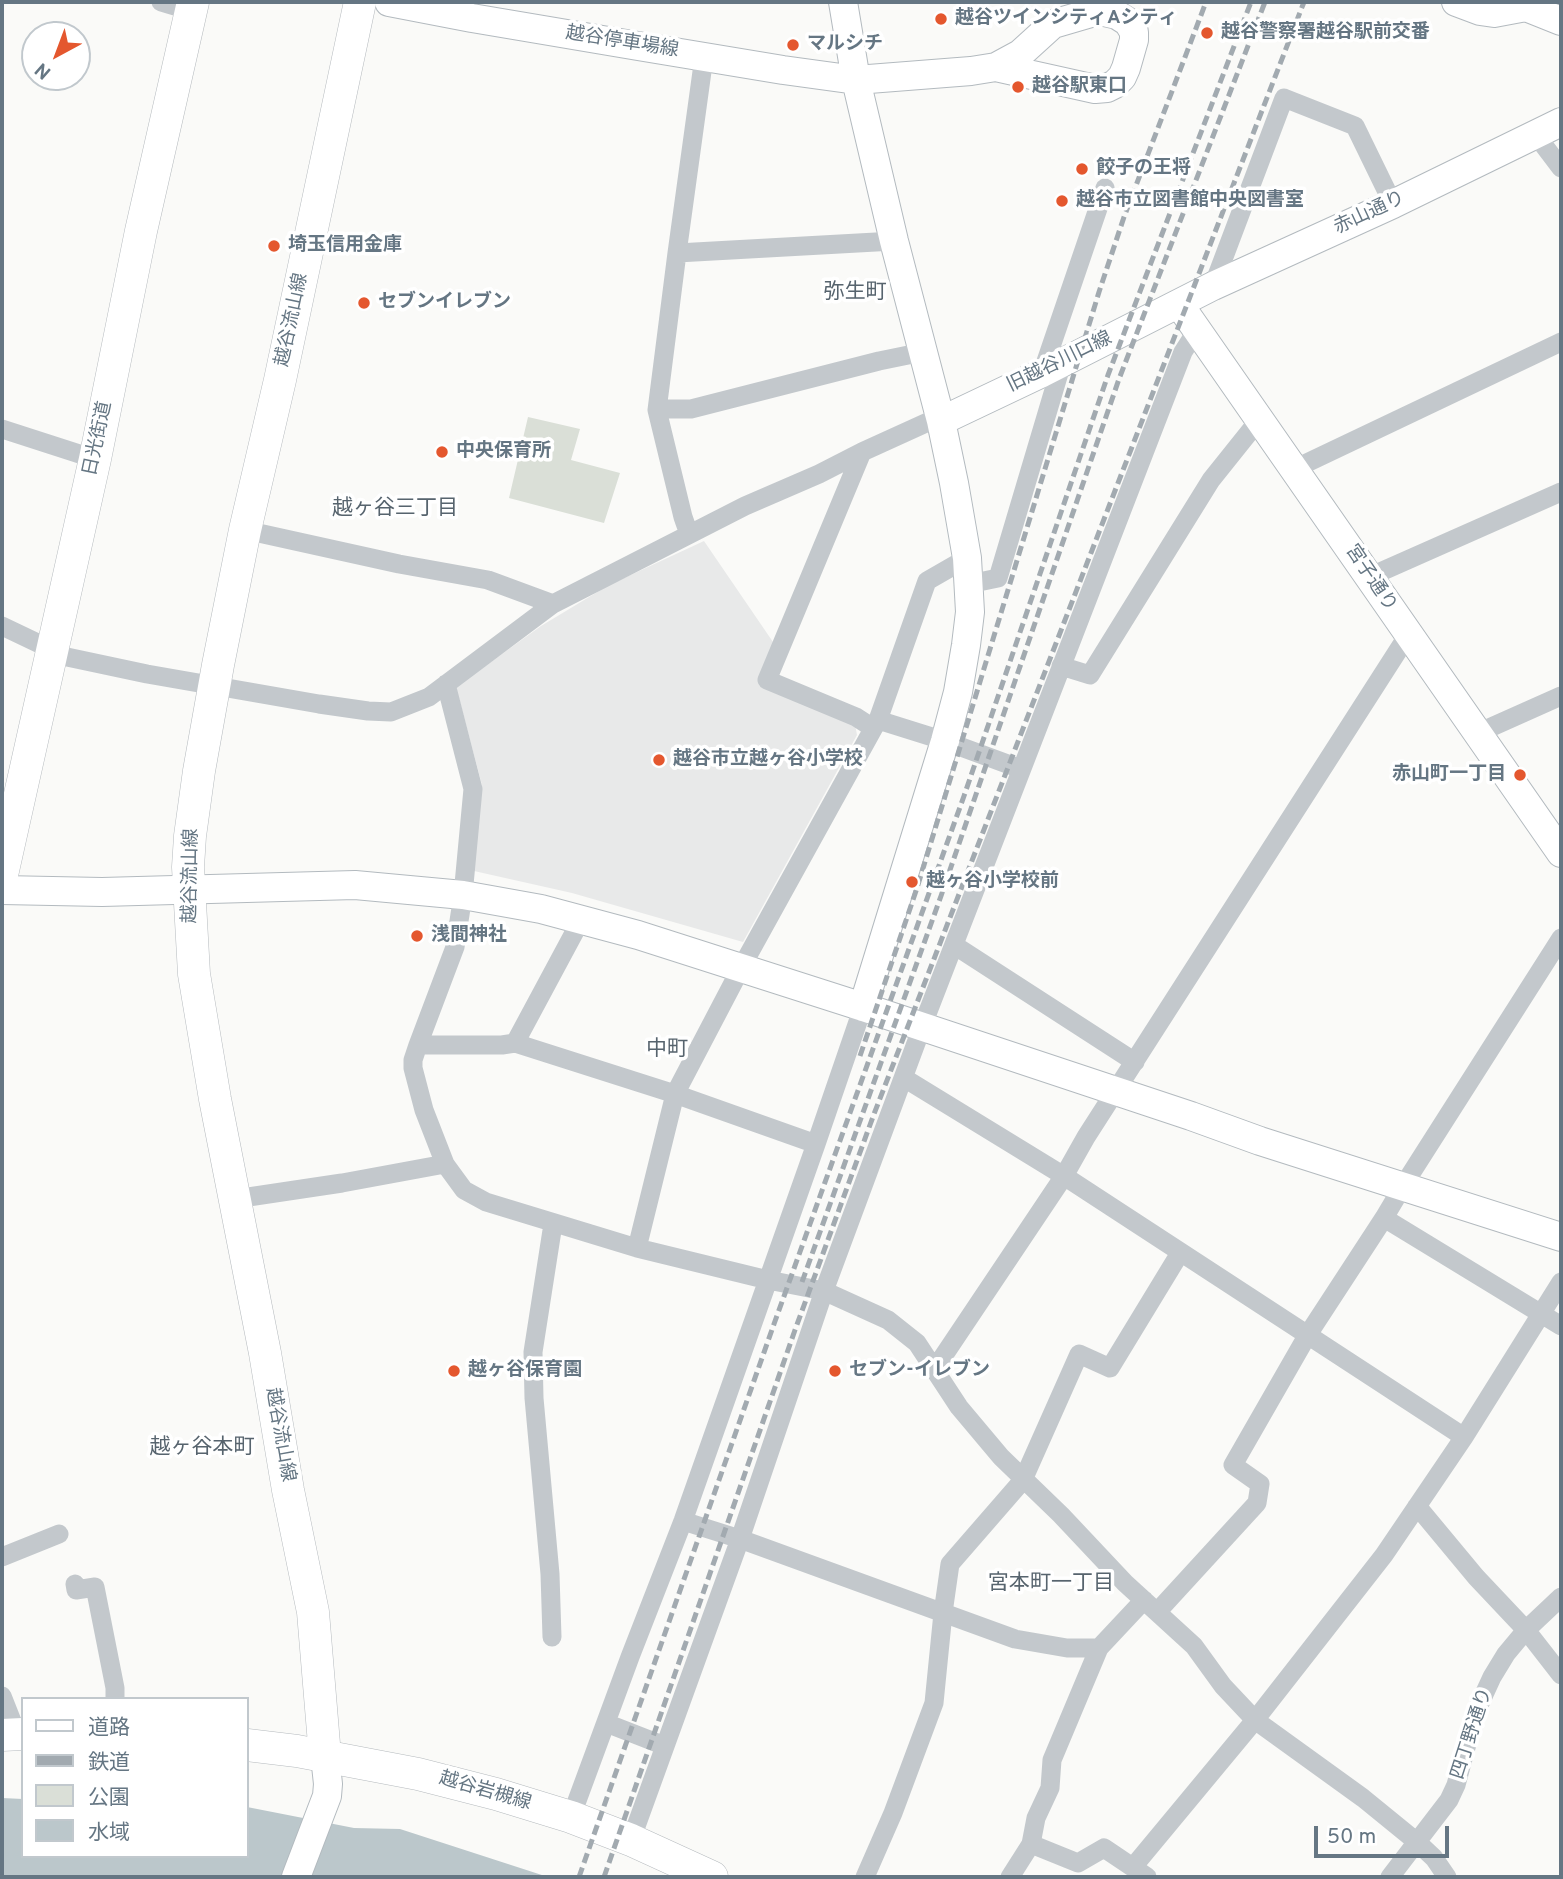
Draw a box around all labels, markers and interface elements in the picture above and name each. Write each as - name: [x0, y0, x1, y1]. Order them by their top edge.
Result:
- place label: 越谷ツインシティAシティ: [955, 8, 1178, 30]
- marker: 越谷ツインシティAシティ: [933, 11, 949, 27]
- north arrow: [21, 21, 91, 91]
- place label: 越谷警察署越谷駅前交番: [1221, 22, 1430, 44]
- street label: 越谷停車場線: [564, 23, 680, 63]
- marker: 越谷警察署越谷駅前交番: [1199, 25, 1215, 41]
- place label: マルシチ: [807, 34, 883, 56]
- marker: マルシチ: [785, 37, 801, 53]
- text: N: [31, 57, 57, 84]
- place label: 越谷駅東口: [1032, 76, 1127, 98]
- marker: 越谷駅東口: [1010, 79, 1026, 95]
- place label: 餃子の王将: [1096, 158, 1191, 180]
- marker: 餃子の王将: [1074, 161, 1090, 177]
- street label: 赤山通り: [1331, 188, 1409, 240]
- place label: 越谷市立図書館中央図書室: [1076, 190, 1304, 212]
- marker: 越谷市立図書館中央図書室: [1054, 193, 1070, 209]
- place label: 埼玉信用金庫: [288, 235, 402, 257]
- marker: 埼玉信用金庫: [266, 238, 282, 254]
- street label: 越谷流山線: [272, 271, 314, 369]
- district label: 弥生町: [824, 281, 886, 307]
- place label: セブンイレブン: [378, 292, 511, 314]
- marker: セブンイレブン: [356, 295, 372, 311]
- street label: 旧越谷川口線: [1004, 328, 1116, 398]
- street label: 日光街道: [80, 399, 118, 479]
- place label: 中央保育所: [456, 441, 551, 463]
- marker: 中央保育所: [434, 444, 450, 460]
- district label: 越ヶ谷三丁目: [332, 497, 458, 523]
- street label: 宮子通り: [1339, 541, 1401, 617]
- place label: 越谷市立越ヶ谷小学校: [673, 749, 863, 771]
- marker: 越谷市立越ヶ谷小学校: [651, 752, 667, 768]
- place label: 赤山町一丁目: [1392, 764, 1506, 786]
- marker: 赤山町一丁目: [1512, 767, 1528, 783]
- street label: 越谷流山線: [180, 828, 204, 924]
- place label: 越ヶ谷小学校前: [926, 871, 1059, 893]
- marker: 越ヶ谷小学校前: [904, 874, 920, 890]
- place label: 浅間神社: [431, 925, 507, 947]
- marker: 浅間神社: [409, 928, 425, 944]
- district label: 中町: [646, 1038, 688, 1064]
- place label: 越ヶ谷保育園: [468, 1360, 582, 1382]
- place label: セブン-イレブン: [849, 1360, 990, 1382]
- marker: 越ヶ谷保育園: [446, 1363, 462, 1379]
- marker: セブン-イレブン: [827, 1363, 843, 1379]
- street label: 越谷流山線: [260, 1386, 298, 1484]
- district label: 越ヶ谷本町: [150, 1436, 254, 1462]
- district label: 宮本町一丁目: [988, 1572, 1114, 1598]
- street label: 四丁野通り: [1447, 1685, 1499, 1783]
- legend: [21, 1697, 248, 1858]
- text: 道路: [88, 1715, 130, 1742]
- text: 鉄道: [88, 1750, 130, 1777]
- street label: 越谷岩槻線: [436, 1768, 534, 1816]
- text: 公園: [88, 1785, 130, 1812]
- scale bar: [1318, 1812, 1453, 1856]
- text: 水域: [88, 1820, 130, 1847]
- text: 50 m: [1327, 1824, 1376, 1851]

